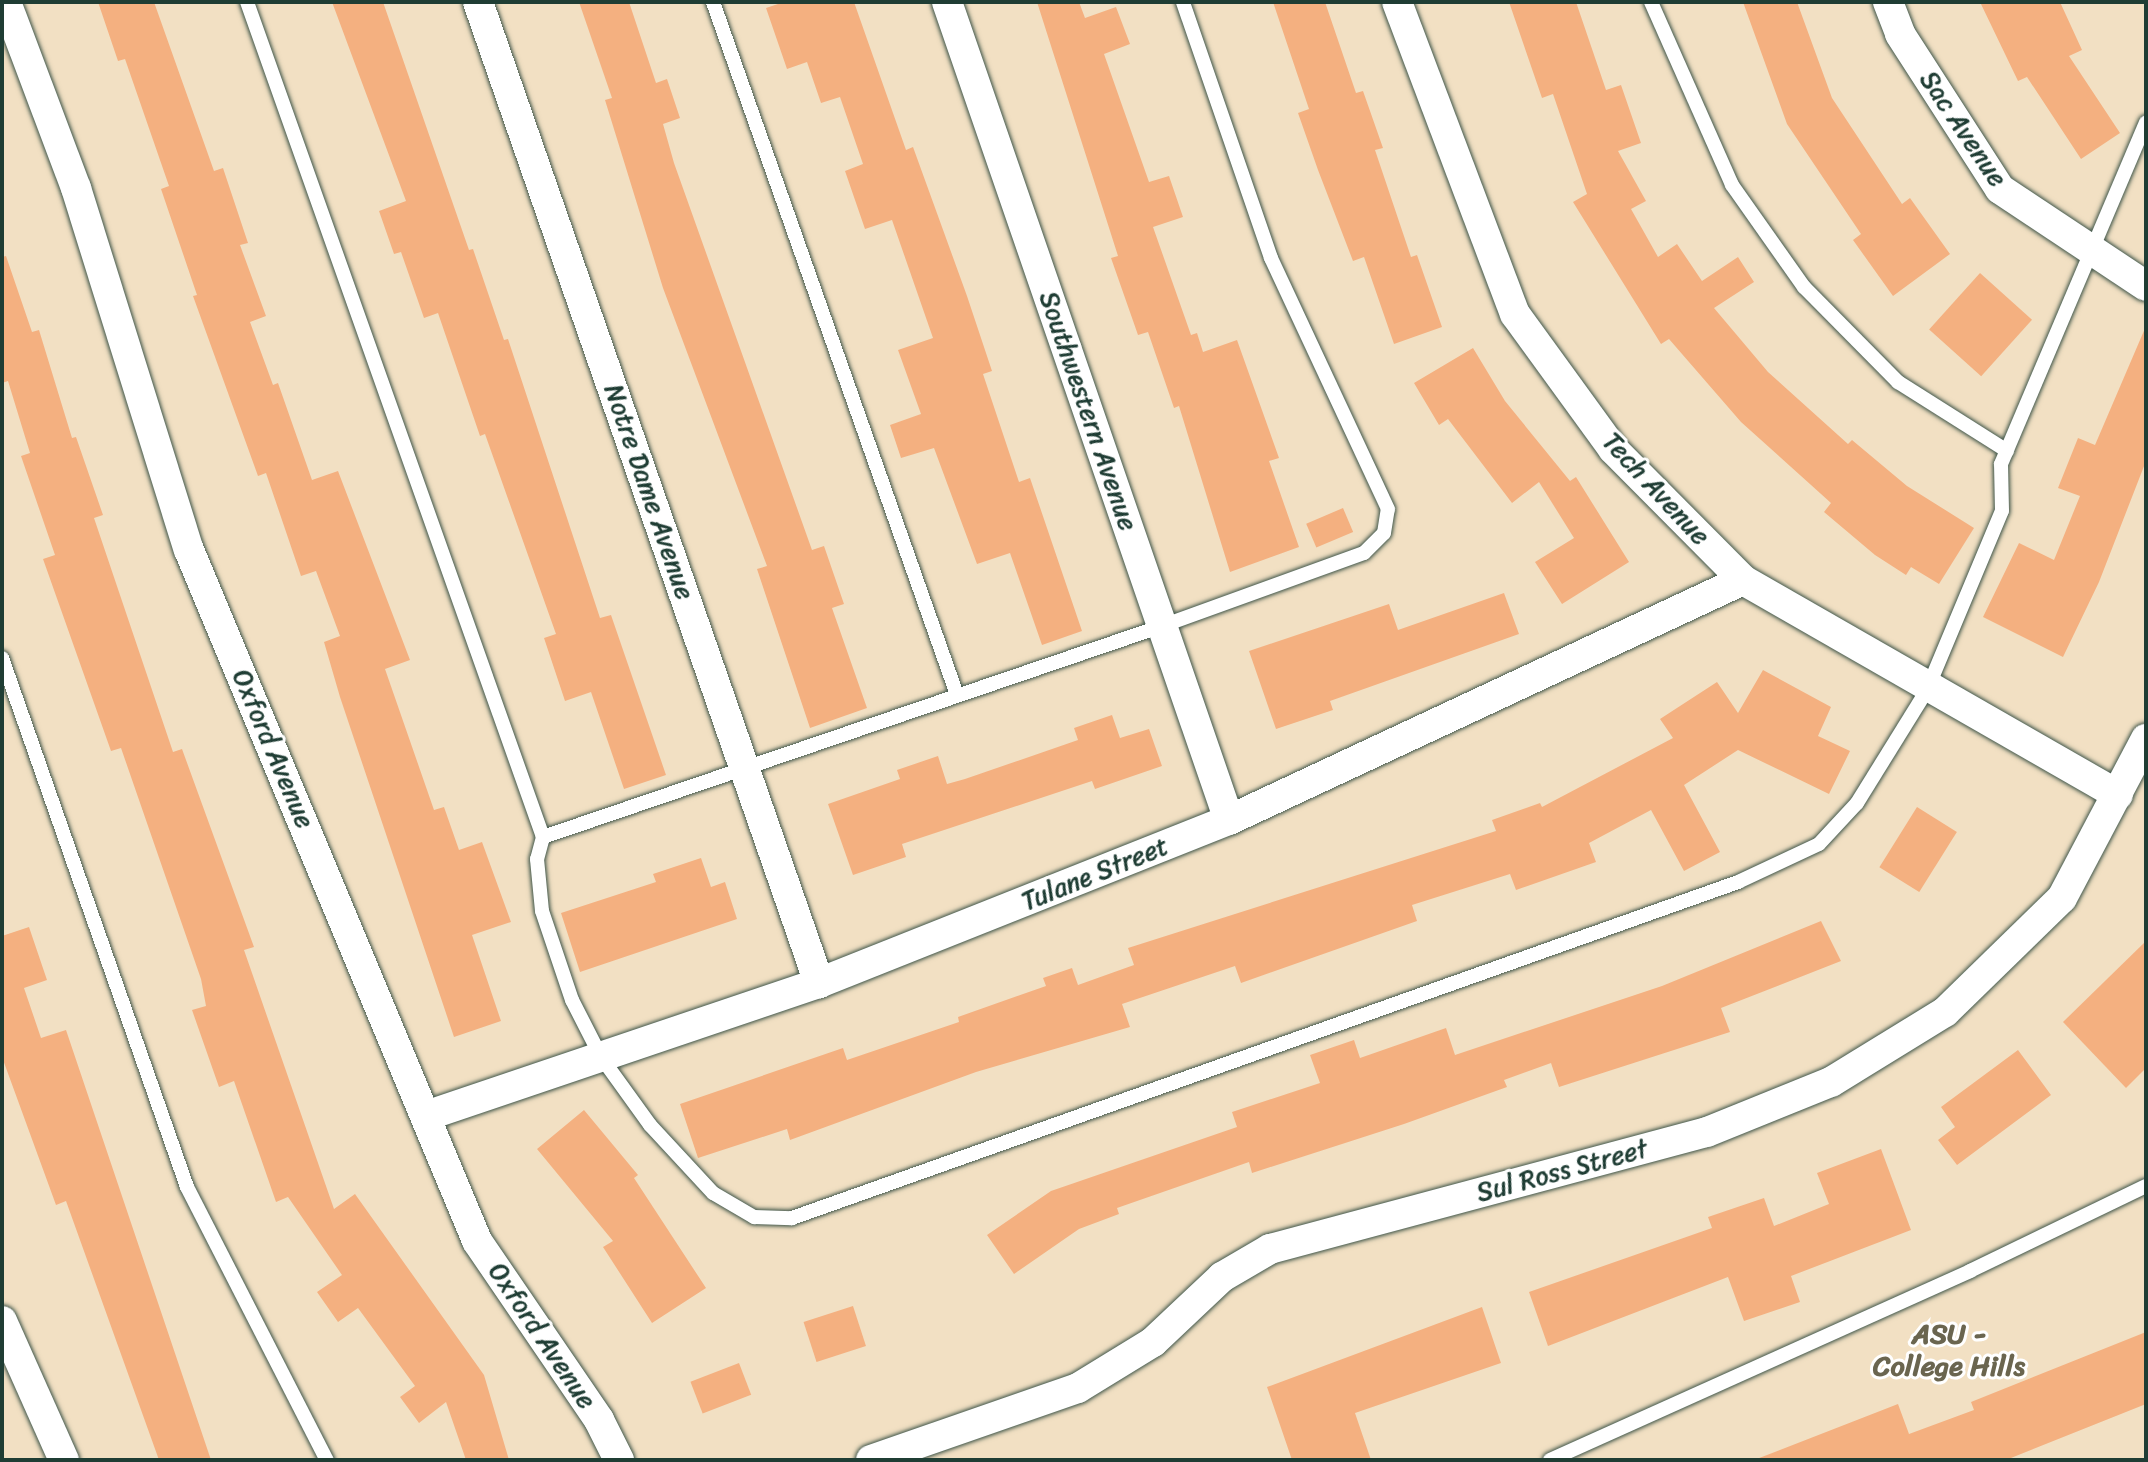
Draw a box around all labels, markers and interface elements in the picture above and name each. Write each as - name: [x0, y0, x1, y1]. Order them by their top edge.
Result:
- street label: Sac Avenue: [1913, 66, 2013, 192]
- street label: Southwestern Avenue: [1033, 288, 1143, 534]
- street label: Notre Dame Avenue: [598, 381, 700, 603]
- street label: Tech Avenue: [1596, 426, 1716, 552]
- street label: Oxford Avenue: [226, 665, 320, 833]
- street label: Tulane Street: [1017, 830, 1173, 918]
- street label: Sul Ross Street: [1471, 1133, 1653, 1209]
- street label: Oxford Avenue: [482, 1257, 602, 1415]
- district label: ASU - College Hills: [1873, 1317, 2025, 1383]

